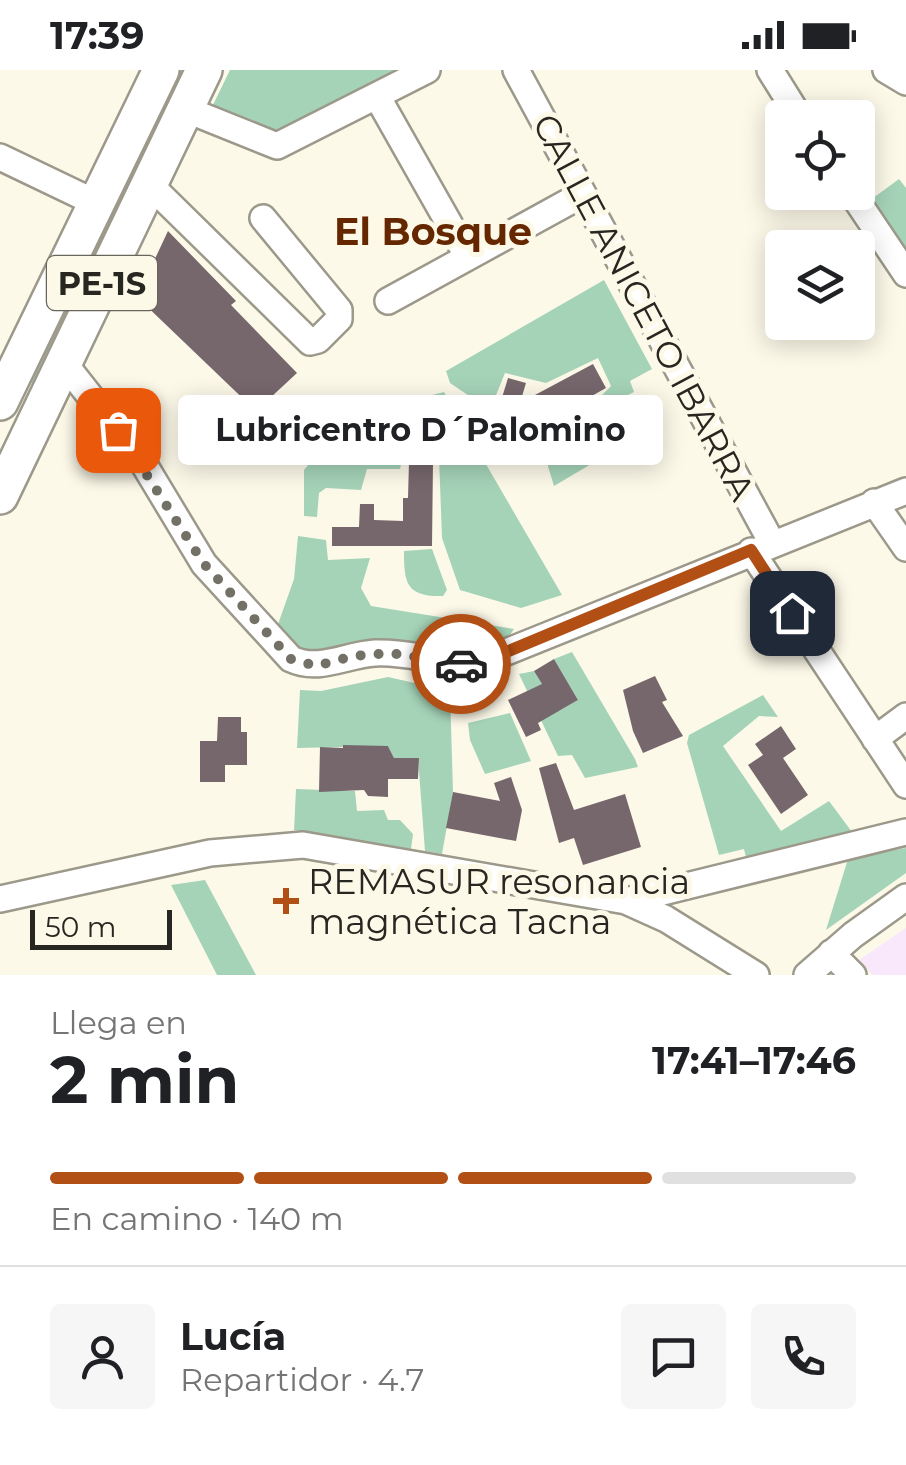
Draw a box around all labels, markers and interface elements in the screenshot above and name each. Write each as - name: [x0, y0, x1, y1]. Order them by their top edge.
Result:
- text: 17:39: [50, 12, 144, 59]
- map controls: [765, 100, 875, 340]
- button: locate: [765, 100, 875, 210]
- street label: CALLE ANICETO IBARRA: [524, 106, 765, 508]
- district label: El Bosque: [334, 208, 532, 255]
- button: layers: [765, 230, 875, 340]
- road number: PE-1S: [47, 256, 157, 310]
- pin: [76, 388, 161, 473]
- callout: Lubricentro D´Palomino: [178, 395, 663, 465]
- icon: bag: [91, 403, 146, 458]
- text: Lubricentro D´Palomino: [215, 410, 626, 449]
- pin: [750, 571, 835, 656]
- icon: home: [765, 586, 820, 641]
- courier: [411, 614, 511, 714]
- icon: car: [434, 637, 489, 692]
- place label: REMASUR resonancia magnética Tacna: [308, 860, 690, 943]
- marker: REMASUR resonancia magnética Tacna: [273, 888, 299, 914]
- scale bar: [30, 905, 172, 950]
- text: 50 m: [45, 910, 116, 944]
- text: Llega en: [50, 1003, 187, 1042]
- text: 17:41–17:46: [652, 1037, 856, 1084]
- text: 2 min: [50, 1040, 239, 1119]
- text: En camino · 140 m: [50, 1199, 344, 1238]
- button: person: [50, 1304, 155, 1409]
- button: chat: [621, 1304, 726, 1409]
- button: phone: [751, 1304, 856, 1409]
- text: Lucía: [180, 1313, 286, 1360]
- text: Repartidor · 4.7: [180, 1360, 424, 1399]

